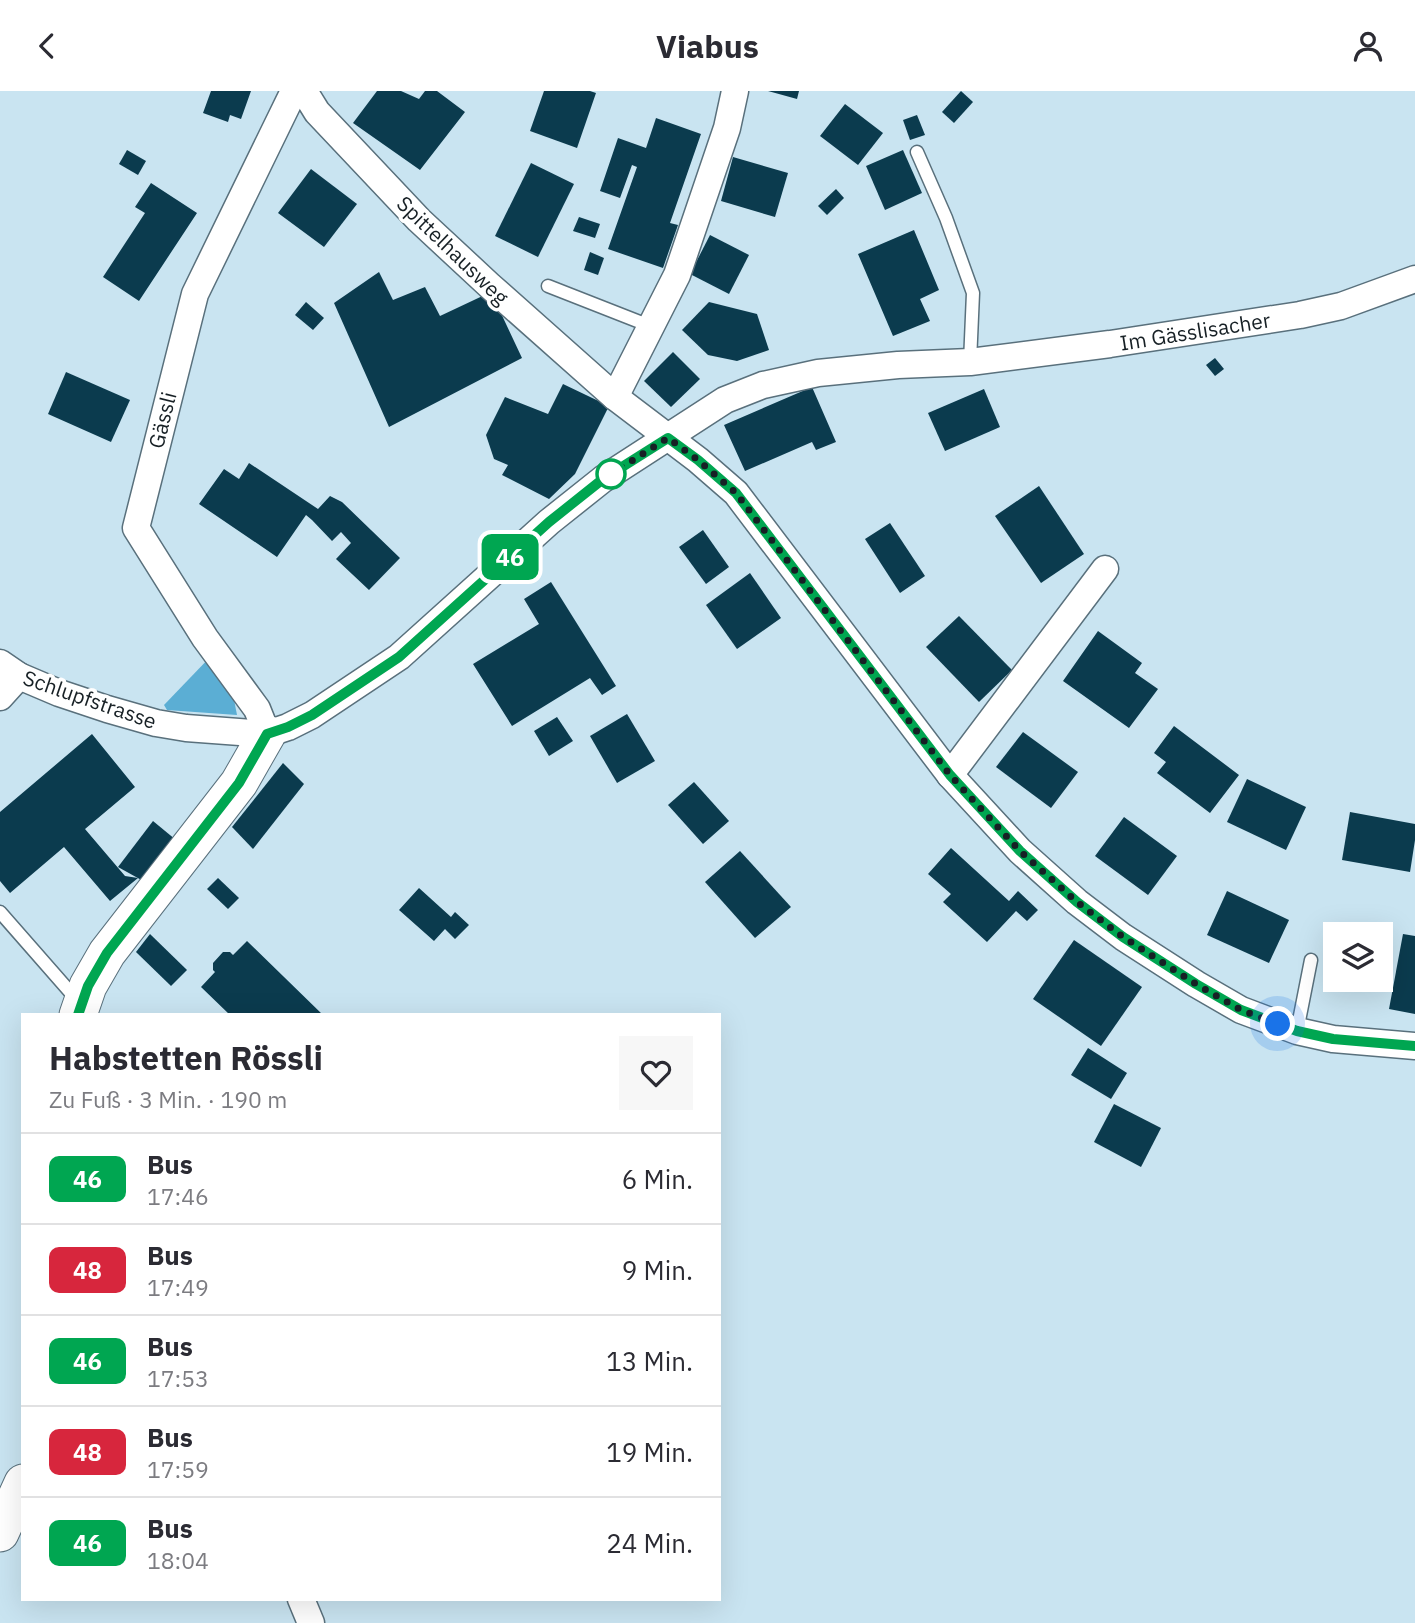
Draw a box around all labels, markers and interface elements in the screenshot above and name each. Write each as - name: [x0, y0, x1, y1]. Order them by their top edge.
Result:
- text: Viabus: [656, 25, 759, 67]
- icon: back: [28, 27, 66, 65]
- icon: person: [1349, 27, 1387, 65]
- street label: Spittelhausweg: [391, 190, 515, 310]
- street label: Im Gässlisacher: [1118, 305, 1273, 357]
- street label: Gässli: [142, 389, 182, 451]
- unlabelled marker: [596, 459, 626, 489]
- line badge: 46: [478, 534, 542, 580]
- text: 46: [496, 541, 524, 573]
- street label: Schlupfstrasse: [20, 663, 160, 735]
- map controls: [1323, 922, 1393, 992]
- button: layers: [1323, 922, 1393, 992]
- your location: [1260, 1006, 1295, 1041]
- text: Habstetten Rössli: [49, 1036, 323, 1079]
- button: heart: [619, 1036, 693, 1110]
- text: Zu Fuß · 3 Min. · 190 m: [49, 1084, 287, 1114]
- text: Bus: [147, 1147, 193, 1181]
- text: 6 Min.: [622, 1162, 693, 1196]
- text: 46: [73, 1163, 102, 1195]
- text: 17:46: [147, 1181, 209, 1211]
- text: Bus: [147, 1238, 193, 1272]
- text: 9 Min.: [622, 1253, 693, 1287]
- text: 48: [73, 1254, 102, 1286]
- text: 17:49: [147, 1272, 209, 1302]
- text: Bus: [147, 1329, 193, 1363]
- text: 13 Min.: [606, 1344, 693, 1378]
- text: 46: [73, 1345, 102, 1377]
- text: 17:53: [147, 1363, 209, 1393]
- text: Bus: [147, 1420, 193, 1454]
- text: 19 Min.: [606, 1435, 693, 1469]
- text: 48: [73, 1436, 102, 1468]
- text: 17:59: [147, 1454, 209, 1484]
- text: Bus: [147, 1511, 193, 1545]
- text: 24 Min.: [606, 1526, 693, 1560]
- text: 46: [73, 1527, 102, 1559]
- text: 18:04: [147, 1545, 209, 1575]

